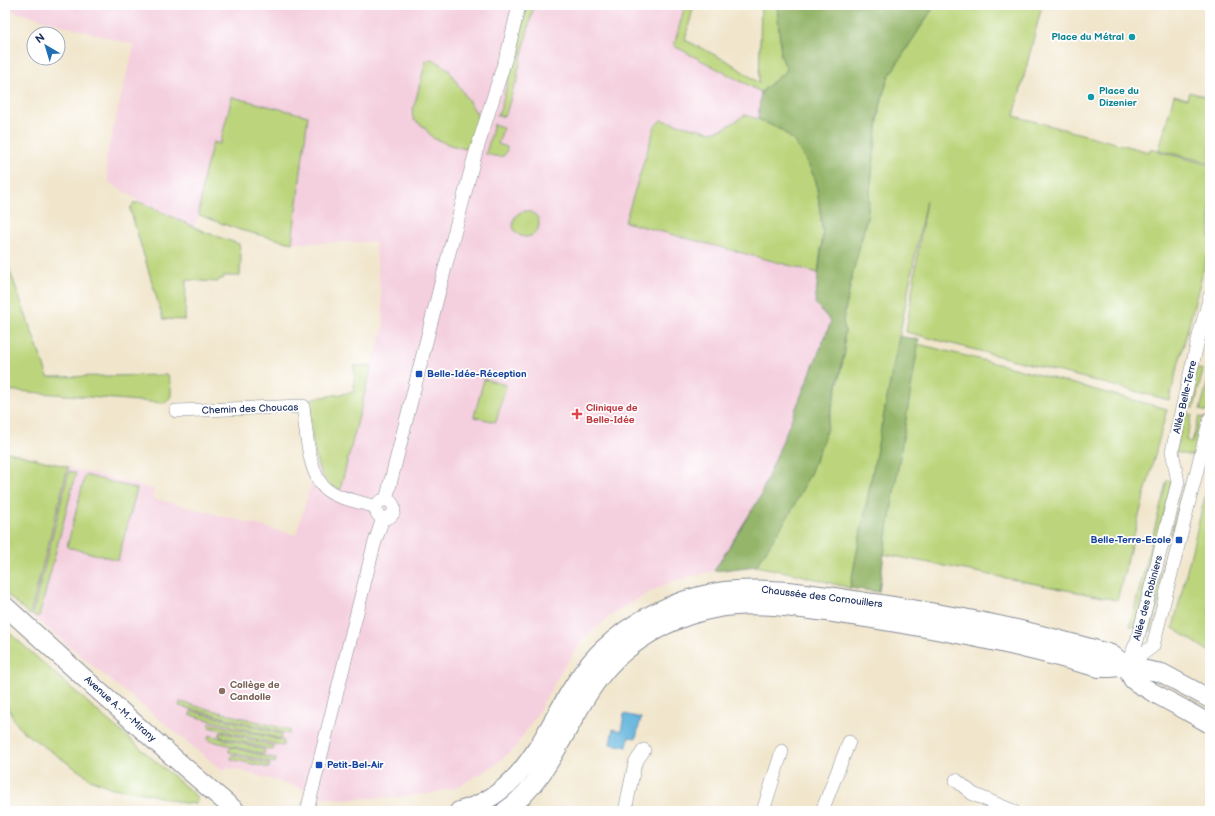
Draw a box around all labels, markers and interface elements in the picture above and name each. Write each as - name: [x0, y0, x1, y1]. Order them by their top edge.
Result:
- north arrow: [26, 26, 66, 66]
- text: N: [33, 31, 47, 46]
- place label: Place du Métral: [1052, 31, 1124, 43]
- marker: Place du Métral: [1127, 32, 1137, 42]
- place label: Place du Dizenier: [1099, 85, 1139, 109]
- marker: Place du Dizenier: [1086, 92, 1096, 102]
- street label: Allée Belle-Terre: [1171, 359, 1199, 435]
- place label: Belle-Idée-Réception: [427, 368, 527, 380]
- marker: Belle-Idée-Réception: [414, 369, 424, 379]
- street label: Chemin des Choucas: [202, 401, 298, 417]
- place label: Clinique de Belle-Idée: [586, 402, 638, 426]
- marker: Clinique de Belle-Idée: [571, 408, 583, 420]
- place label: Belle-Terre-Ecole: [1091, 534, 1171, 546]
- marker: Belle-Terre-Ecole: [1174, 535, 1184, 545]
- street label: Allée des Robiniers: [1131, 554, 1165, 642]
- street label: Chaussée des Cornouillers: [761, 584, 883, 610]
- street label: Avenue A.-M.-Mirany: [82, 674, 159, 745]
- place label: Collège de Candolle: [230, 679, 280, 703]
- marker: Collège de Candolle: [217, 686, 227, 696]
- place label: Petit-Bel-Air: [327, 759, 385, 771]
- marker: Petit-Bel-Air: [314, 760, 324, 770]

